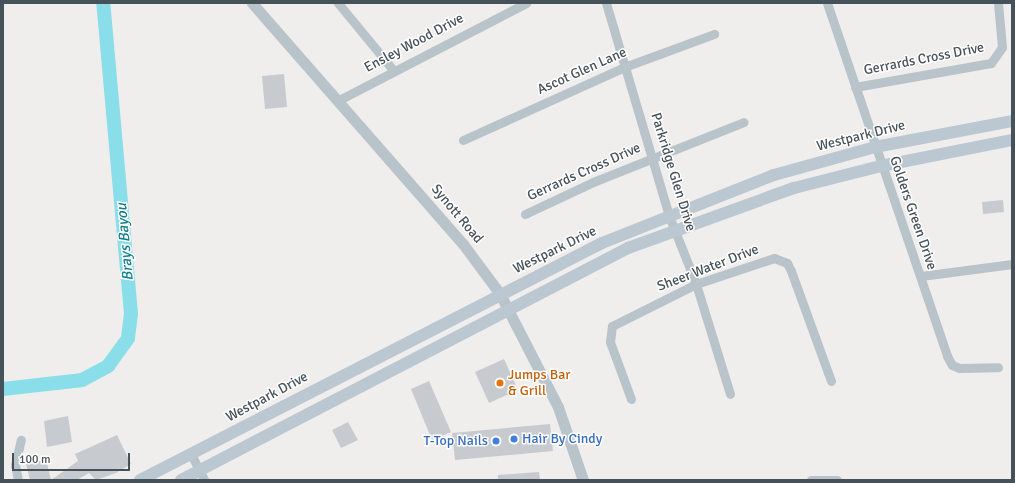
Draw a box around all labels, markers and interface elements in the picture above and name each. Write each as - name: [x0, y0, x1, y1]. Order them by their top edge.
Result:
- street label: Ensley Wood Drive: [362, 10, 466, 76]
- street label: Gerrards Cross Drive: [862, 39, 986, 79]
- street label: Ascot Glen Lane: [535, 44, 629, 98]
- street label: Parkridge Glen Drive: [647, 111, 699, 233]
- street label: Westpark Drive: [815, 117, 907, 155]
- street label: Gerrards Cross Drive: [525, 139, 643, 205]
- street label: Golders Green Drive: [886, 154, 940, 272]
- street label: Synott Road: [428, 181, 486, 247]
- water label: Brays Bayou: [113, 202, 137, 282]
- street label: Westpark Drive: [511, 223, 599, 277]
- street label: Sheer Water Drive: [655, 241, 761, 295]
- place label: Jumps Bar & Grill: [508, 367, 570, 400]
- street label: Westpark Drive: [223, 368, 311, 426]
- marker: Jumps Bar & Grill: [495, 378, 505, 388]
- place label: Hair By Cindy: [522, 431, 602, 447]
- place label: T-Top Nails: [424, 433, 488, 449]
- marker: Hair By Cindy: [509, 434, 519, 444]
- marker: T-Top Nails: [491, 436, 501, 446]
- scale bar: [14, 445, 132, 471]
- text: 100 m: [19, 452, 51, 467]

